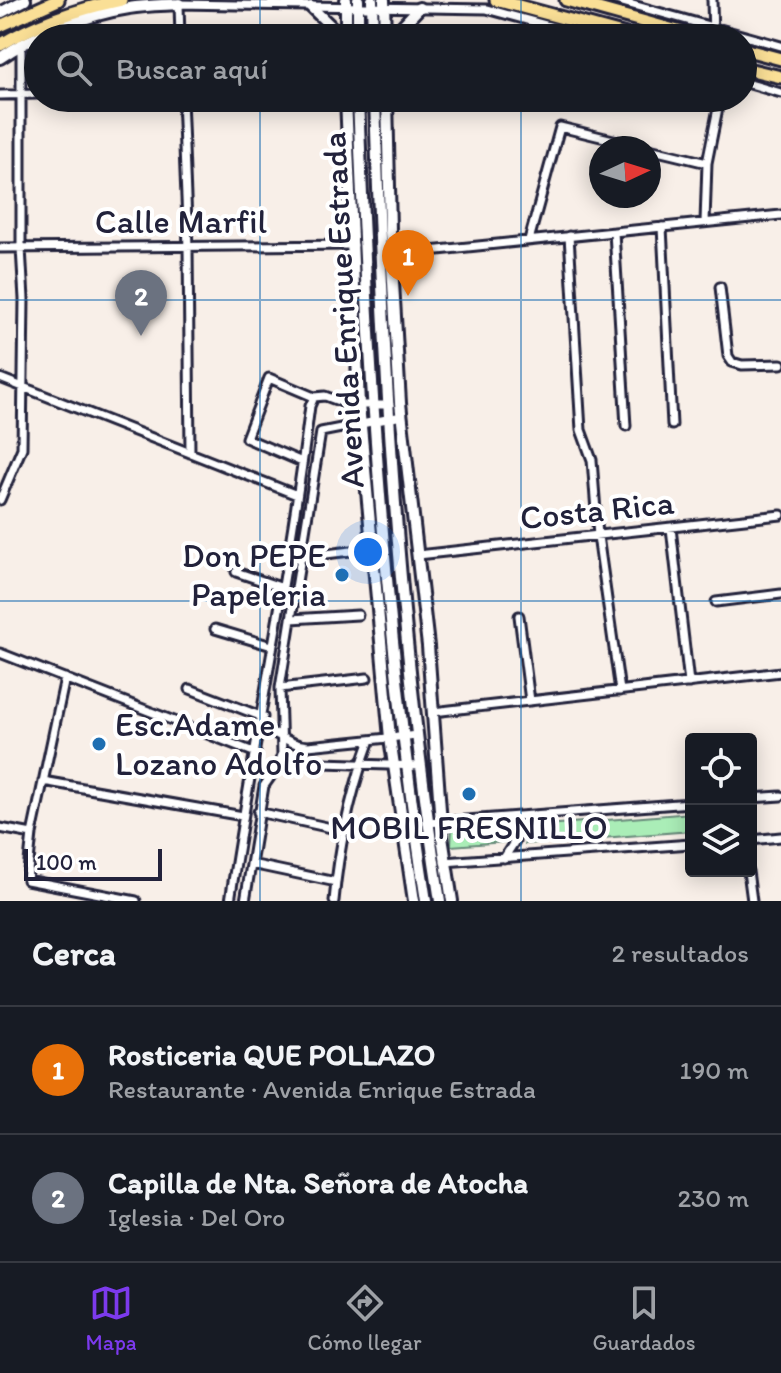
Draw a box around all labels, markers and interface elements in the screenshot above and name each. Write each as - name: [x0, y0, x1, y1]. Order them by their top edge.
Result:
- search box: [24, 24, 757, 112]
- icon: search: [52, 46, 96, 90]
- text: Buscar aquí: [116, 50, 268, 87]
- street label: Avenida Enrique Estrada: [313, 131, 373, 489]
- north arrow: [589, 136, 661, 208]
- street label: Calle Marfil: [95, 201, 268, 242]
- pin: 1: [382, 230, 434, 296]
- pin: 2: [115, 270, 167, 336]
- street label: Costa Rica: [518, 481, 676, 538]
- your location: [348, 532, 388, 572]
- place label: Don PEPE Papeleria: [182, 535, 326, 615]
- marker: Don PEPE Papeleria: [333, 566, 351, 584]
- place label: Esc.Adame Lozano Adolfo: [115, 704, 322, 784]
- map controls: [685, 733, 757, 877]
- button: locate: [685, 733, 757, 805]
- marker: Esc.Adame Lozano Adolfo: [90, 735, 108, 753]
- marker: MOBIL FRESNILLO: [460, 785, 478, 803]
- button: layers: [685, 805, 757, 877]
- place label: MOBIL FRESNILLO: [330, 807, 608, 848]
- scale bar: [24, 845, 162, 881]
- text: 100 m: [36, 849, 97, 876]
- text: Cerca: [32, 933, 116, 974]
- text: 2 resultados: [611, 937, 749, 969]
- text: Rosticeria QUE POLLAZO: [108, 1036, 435, 1073]
- text: 1: [52, 1054, 64, 1086]
- text: 190 m: [680, 1054, 749, 1086]
- text: Restaurante · Avenida Enrique Estrada: [108, 1073, 536, 1105]
- text: Capilla de Nta. Señora de Atocha: [108, 1164, 528, 1201]
- text: 2: [51, 1182, 65, 1214]
- text: 230 m: [677, 1182, 749, 1214]
- text: Iglesia · Del Oro: [108, 1201, 285, 1233]
- tab: Mapa: [85, 1281, 137, 1356]
- tab: Cómo llegar: [308, 1281, 422, 1356]
- tab: Guardados: [592, 1281, 696, 1356]

